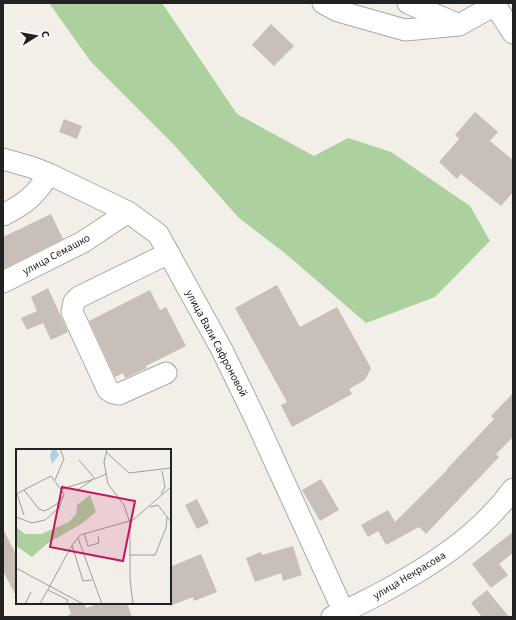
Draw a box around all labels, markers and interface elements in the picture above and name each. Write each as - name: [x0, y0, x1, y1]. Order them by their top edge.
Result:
- north arrow: [16, 16, 56, 56]
- text: С: [37, 30, 53, 39]
- street label: улица Семашко: [20, 230, 93, 279]
- street label: улица Вали Сафроновой: [182, 287, 251, 399]
- inset map: [16, 449, 171, 604]
- street label: улица Некрасова: [370, 548, 448, 603]

